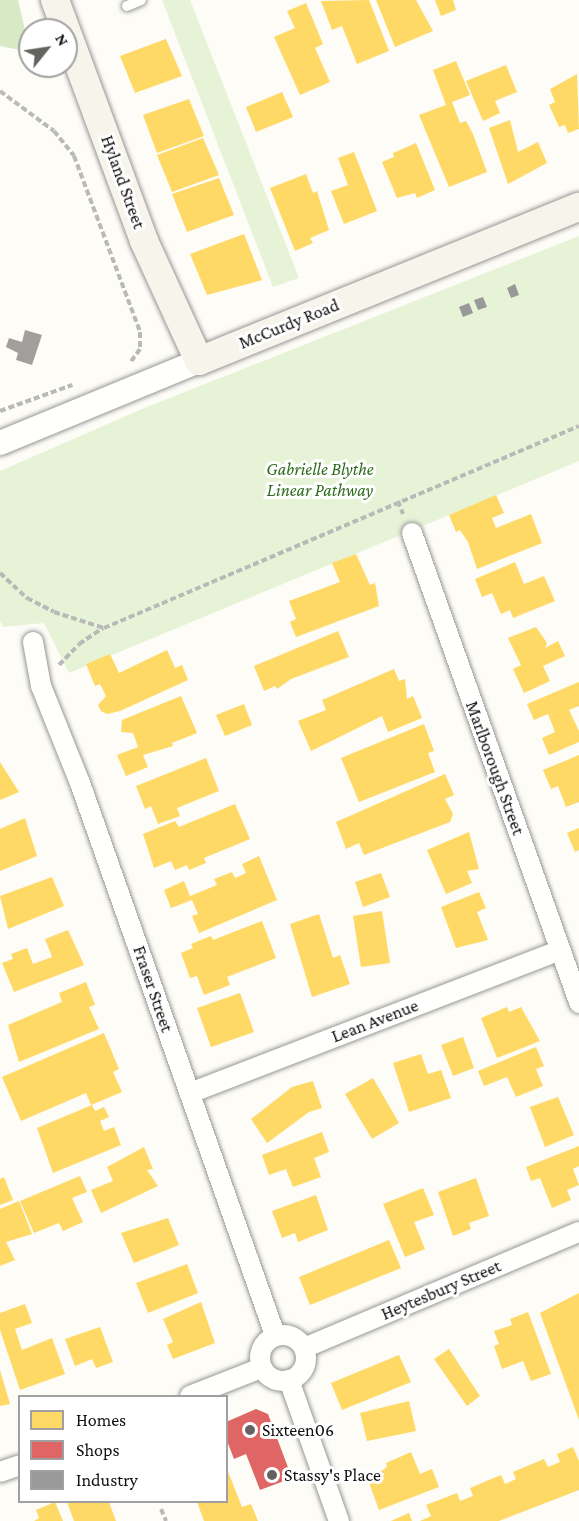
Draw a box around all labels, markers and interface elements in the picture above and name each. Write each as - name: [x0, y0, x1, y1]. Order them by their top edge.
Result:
- north arrow: [18, 18, 78, 78]
- text: N: [52, 31, 72, 49]
- street label: Hyland Street: [96, 132, 150, 232]
- street label: McCurdy Road: [236, 294, 342, 354]
- park label: Gabrielle Blythe Linear Pathway: [266, 459, 374, 502]
- street label: Marlborough Street: [461, 698, 529, 838]
- street label: Fraser Street: [128, 943, 178, 1035]
- street label: Lean Avenue: [329, 995, 421, 1047]
- street label: Heytesbury Street: [378, 1255, 504, 1325]
- legend: [18, 1395, 228, 1503]
- text: Homes: [76, 1410, 126, 1430]
- place label: Sixteen06: [262, 1419, 334, 1441]
- marker: Sixteen06: [243, 1423, 257, 1437]
- text: Shops: [76, 1440, 120, 1460]
- place label: Stassy's Place: [284, 1464, 381, 1486]
- marker: Stassy's Place: [265, 1468, 279, 1482]
- text: Industry: [76, 1470, 138, 1490]

